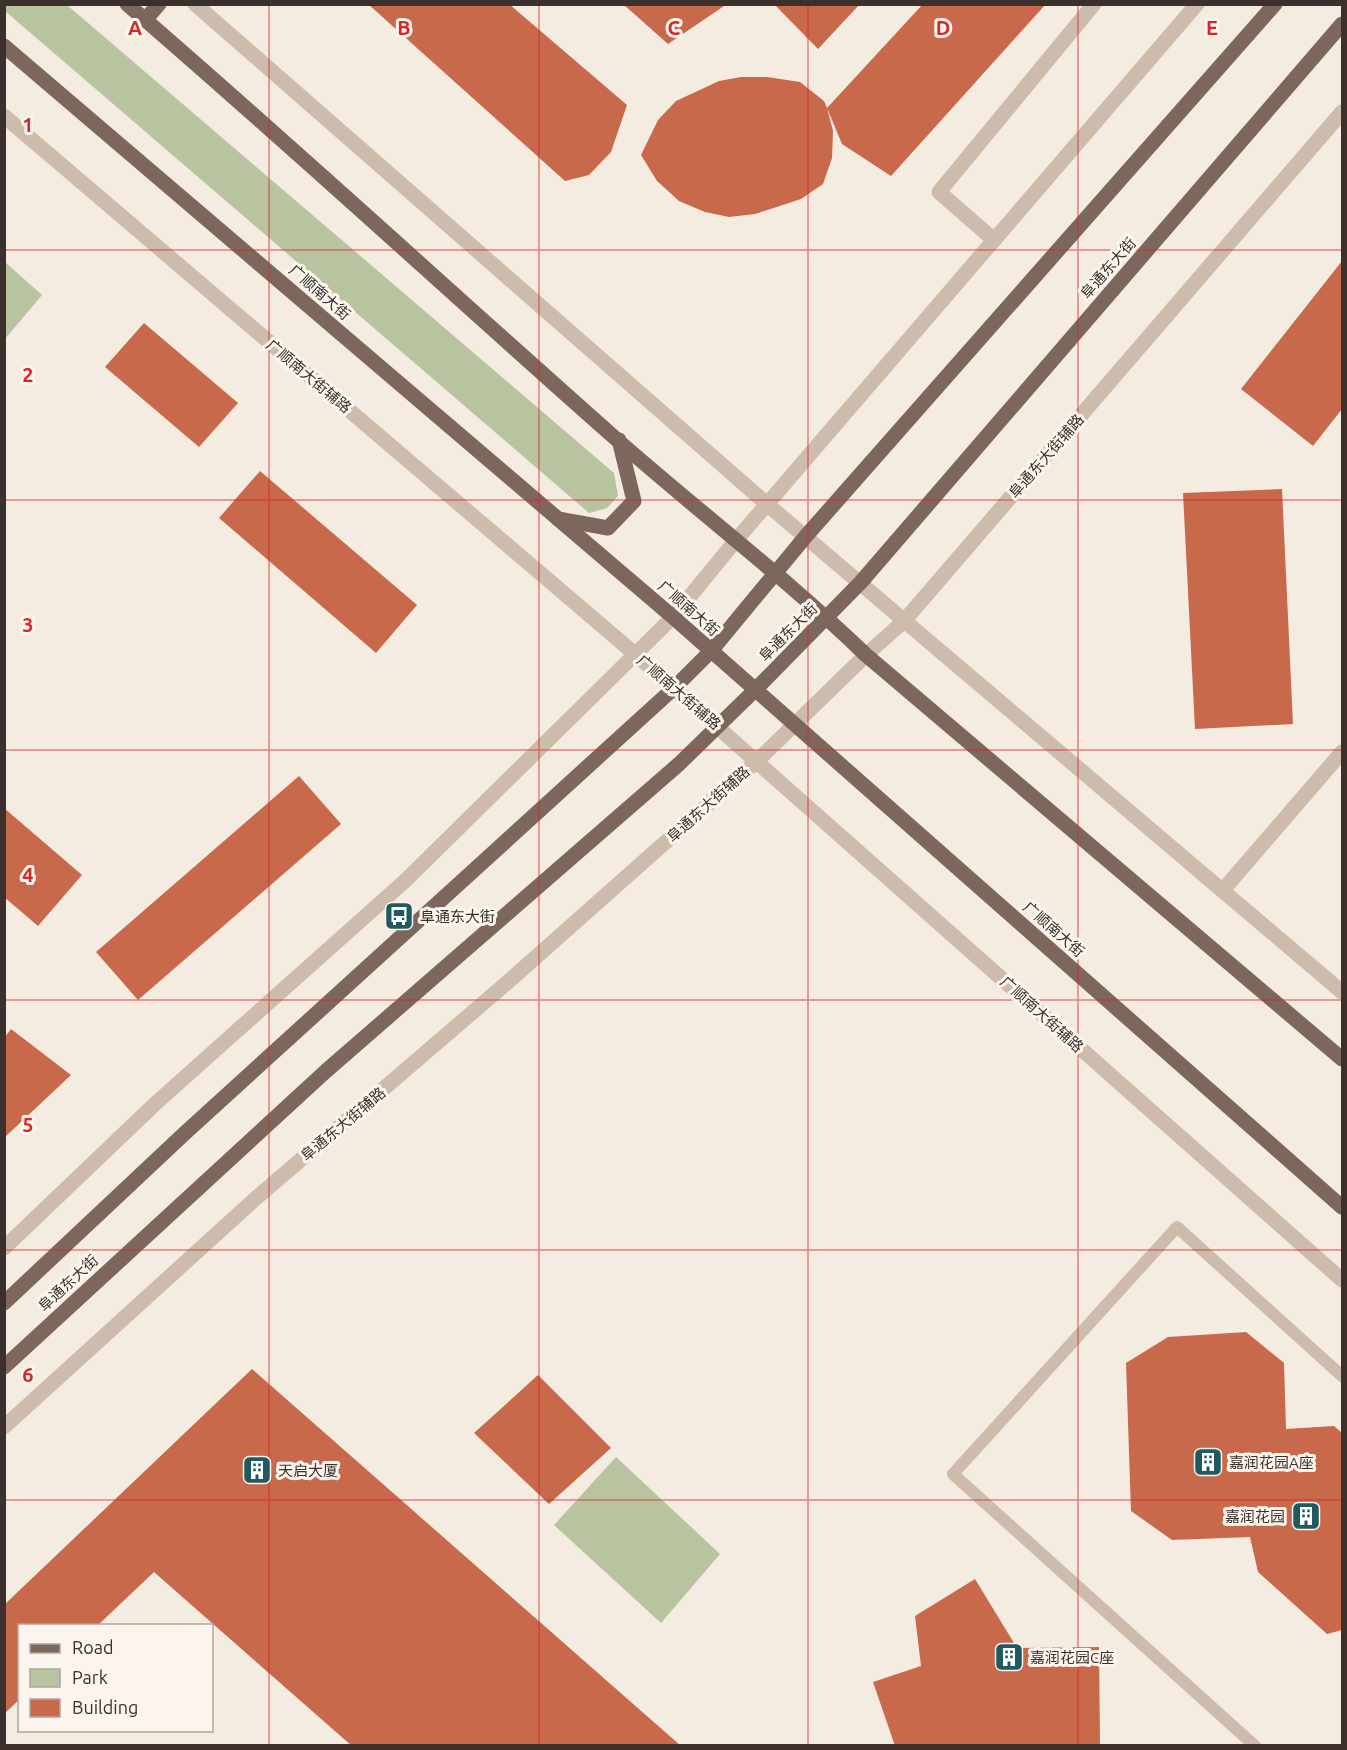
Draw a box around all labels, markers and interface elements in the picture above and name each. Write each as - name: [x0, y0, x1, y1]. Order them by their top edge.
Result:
- text: A: [128, 16, 142, 39]
- text: B: [397, 16, 411, 39]
- text: C: [668, 16, 681, 39]
- text: D: [936, 16, 950, 39]
- text: E: [1206, 16, 1218, 39]
- text: 1: [22, 113, 34, 136]
- street label: 阜通东大街: [1077, 234, 1139, 302]
- street label: 广顺南大街: [286, 261, 354, 323]
- street label: 广顺南大街辅路: [263, 336, 355, 416]
- text: 2: [22, 363, 34, 386]
- street label: 阜通东大街辅路: [1005, 411, 1087, 501]
- street label: 广顺南大街: [655, 577, 723, 639]
- street label: 阜通东大街: [755, 599, 821, 665]
- text: 3: [22, 613, 34, 636]
- street label: 广顺南大街辅路: [634, 651, 724, 733]
- street label: 阜通东大街辅路: [663, 763, 753, 845]
- text: 4: [22, 863, 34, 886]
- street label: 广顺南大街: [1020, 898, 1088, 960]
- bus stop icon: 阜通东大街: [383, 900, 415, 932]
- place label: 阜通东大街: [420, 908, 495, 925]
- street label: 广顺南大街辅路: [997, 973, 1087, 1055]
- street label: 阜通东大街辅路: [297, 1084, 389, 1164]
- text: 5: [22, 1113, 34, 1136]
- street label: 阜通东大街: [35, 1251, 101, 1315]
- text: 6: [22, 1363, 34, 1386]
- building icon: 嘉润花园A座: [1192, 1446, 1224, 1478]
- building icon: 天启大厦: [241, 1454, 273, 1486]
- place label: 嘉润花园A座: [1229, 1454, 1314, 1471]
- place label: 天启大厦: [278, 1462, 338, 1479]
- building icon: 嘉润花园: [1290, 1500, 1322, 1532]
- place label: 嘉润花园: [1225, 1508, 1285, 1525]
- legend: [18, 1624, 213, 1732]
- text: Road: [72, 1637, 114, 1657]
- building icon: 嘉润花园C座: [993, 1641, 1025, 1673]
- place label: 嘉润花园C座: [1030, 1649, 1114, 1666]
- text: Park: [72, 1667, 108, 1687]
- text: Building: [72, 1697, 138, 1717]

